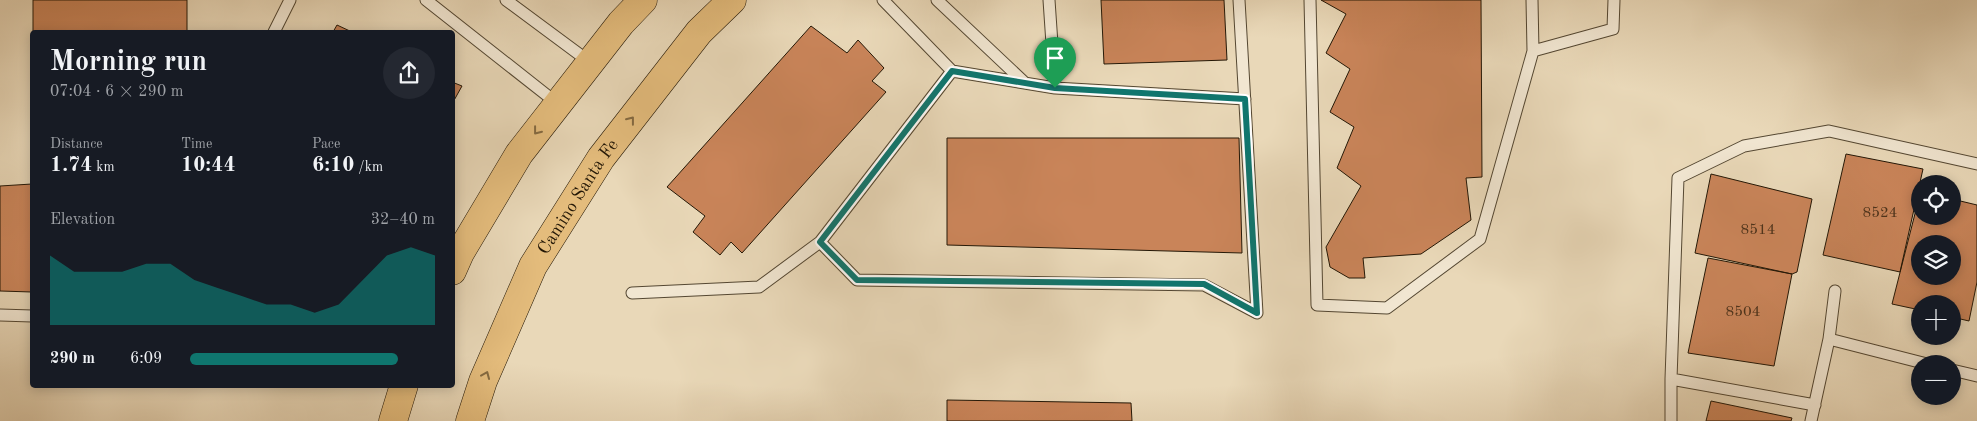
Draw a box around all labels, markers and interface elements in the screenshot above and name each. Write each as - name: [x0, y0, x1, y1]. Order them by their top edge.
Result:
- pin: [1034, 37, 1076, 88]
- icon: arrive: [1041, 44, 1069, 72]
- button: share: [383, 47, 435, 99]
- text: Morning run: [50, 49, 207, 77]
- text: 07:04 · 6 × 290 m: [50, 84, 183, 100]
- one-way arrow: [625, 117, 633, 126]
- one-way arrow: [535, 125, 543, 134]
- street label: Camino Santa Fe: [535, 136, 622, 258]
- text: Distance: [50, 137, 103, 151]
- text: Time: [181, 137, 212, 151]
- text: Pace: [312, 137, 340, 151]
- text: 1.74: [50, 155, 92, 176]
- text: 10:44: [181, 155, 236, 176]
- text: 6:10: [312, 155, 354, 176]
- text: km: [92, 160, 115, 174]
- text: /km: [354, 160, 383, 174]
- map controls: [1911, 175, 1961, 405]
- button: locate: [1911, 175, 1961, 225]
- house number: 8524: [1863, 206, 1897, 221]
- text: Elevation: [50, 212, 115, 228]
- text: 32–40 m: [371, 212, 435, 228]
- house number: 8514: [1741, 223, 1775, 238]
- button: layers: [1911, 235, 1961, 285]
- button: +: [1911, 295, 1961, 345]
- house number: 8504: [1726, 305, 1760, 320]
- text: 290 m: [50, 351, 95, 367]
- text: 6:09: [130, 351, 162, 367]
- button: −: [1911, 355, 1961, 405]
- one-way arrow: [479, 371, 490, 380]

